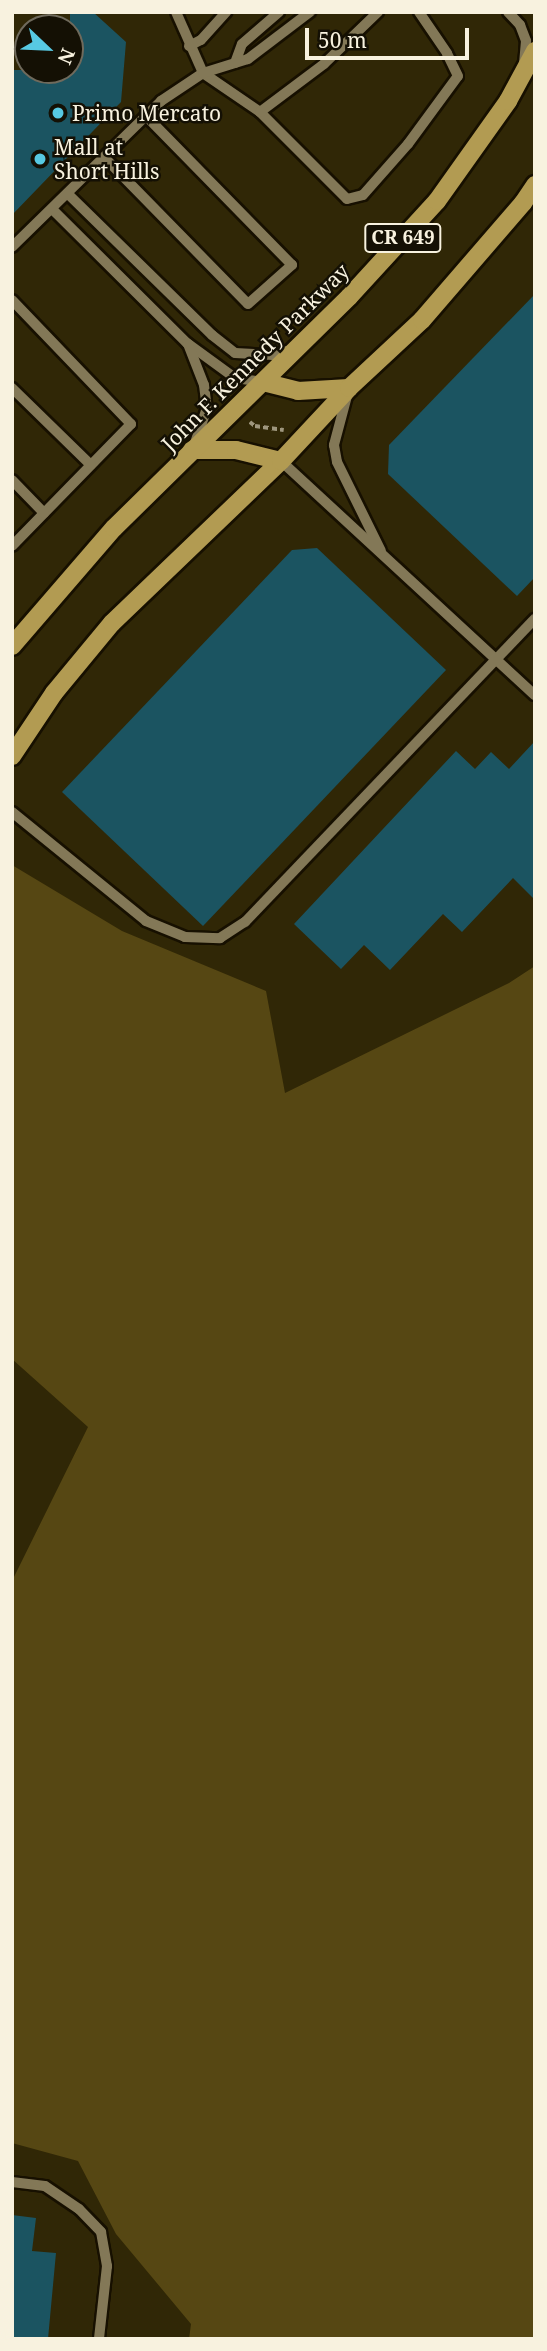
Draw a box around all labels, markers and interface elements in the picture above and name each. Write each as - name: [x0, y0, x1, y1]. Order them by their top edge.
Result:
- north arrow: [14, 14, 84, 84]
- scale bar: [309, 14, 474, 58]
- text: 50 m: [318, 26, 367, 54]
- text: N: [52, 44, 81, 68]
- place label: Primo Mercato: [72, 100, 221, 126]
- marker: Primo Mercato: [50, 105, 66, 121]
- place label: Mall at Short Hills: [54, 134, 159, 184]
- marker: Mall at Short Hills: [32, 151, 48, 167]
- road number: CR 649: [363, 222, 443, 254]
- street label: John F. Kennedy Parkway: [156, 258, 354, 456]

